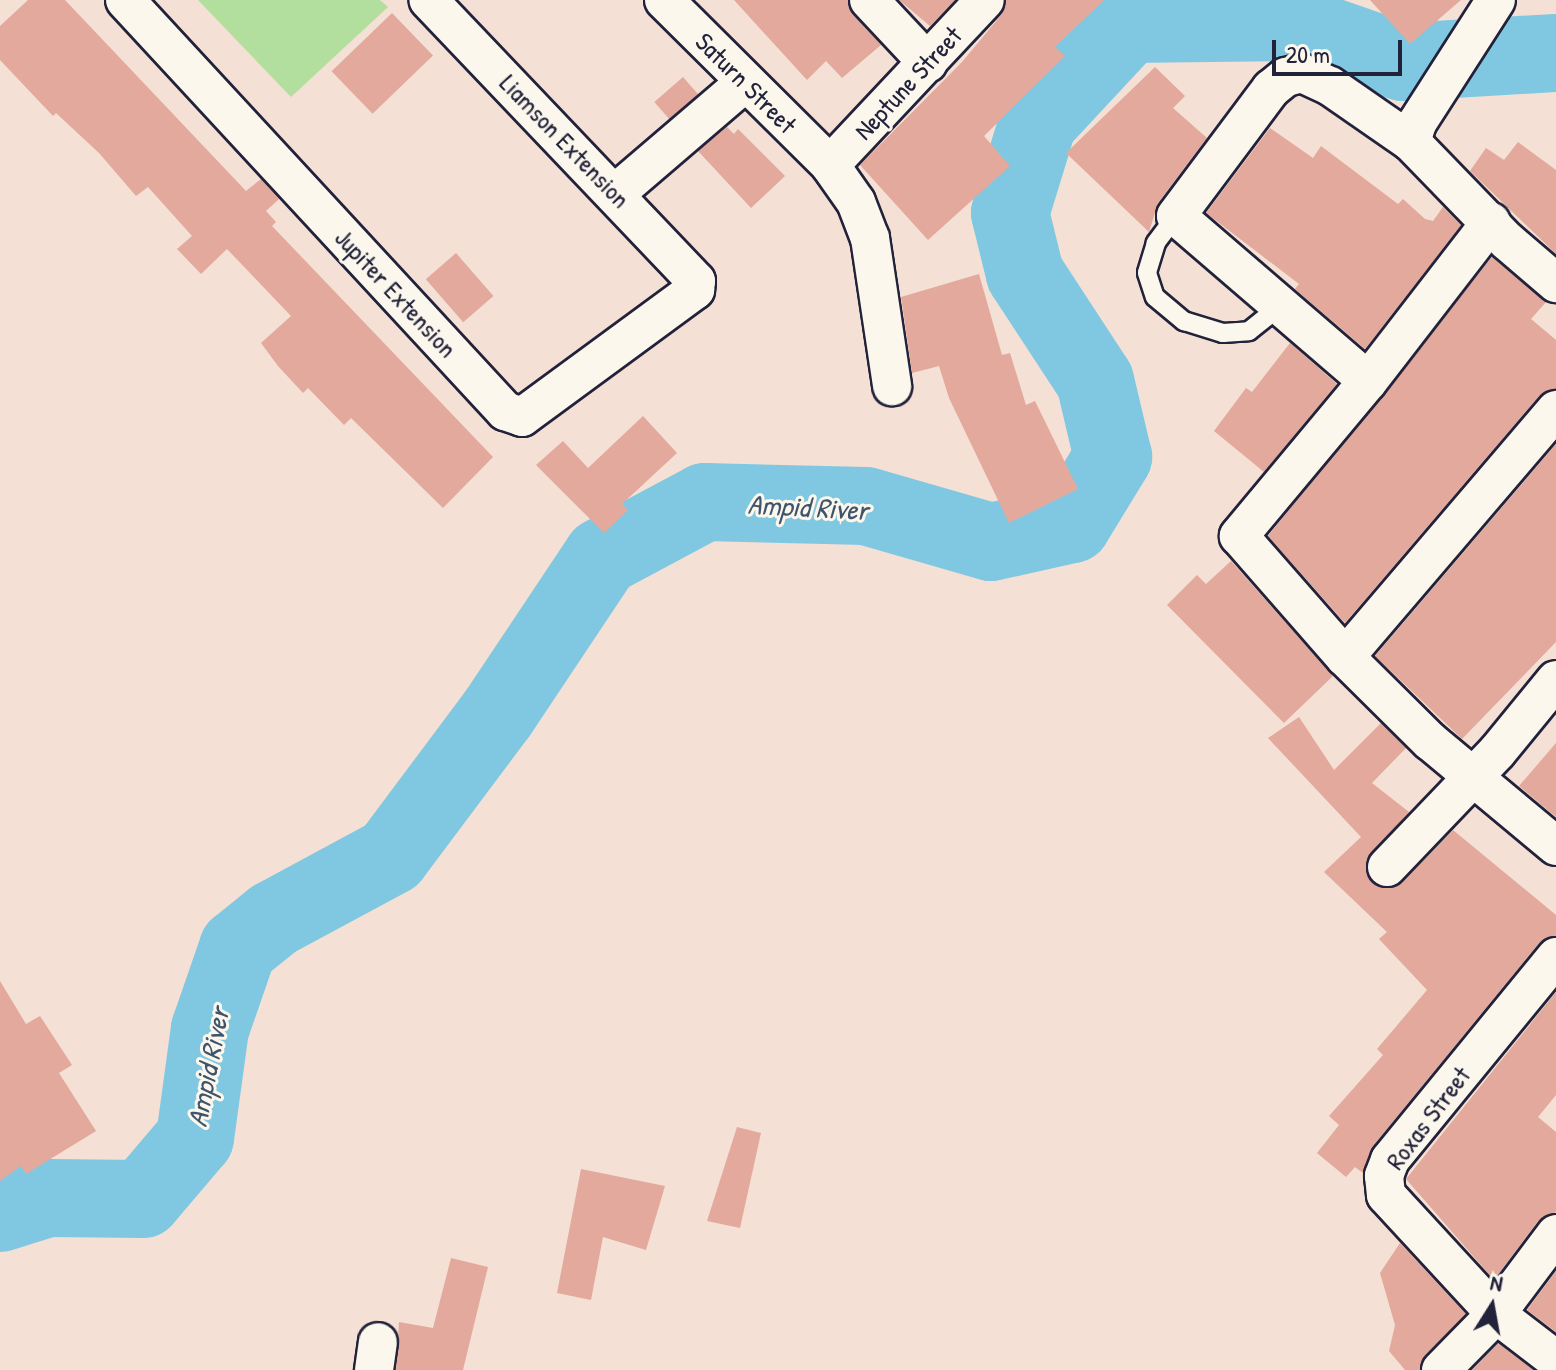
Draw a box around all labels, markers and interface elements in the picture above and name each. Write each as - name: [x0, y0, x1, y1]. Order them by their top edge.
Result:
- street label: Neptune Street: [848, 20, 968, 146]
- scale bar: [1276, 24, 1406, 74]
- street label: Saturn Street: [689, 26, 803, 140]
- text: 20 m: [1286, 38, 1330, 70]
- street label: Liamson Extension: [493, 68, 637, 214]
- street label: Jupiter Extension: [328, 222, 464, 364]
- water label: Ampid River: [747, 487, 869, 527]
- water label: Ampid River: [180, 1005, 236, 1129]
- street label: Roxas Street: [1379, 1060, 1477, 1176]
- north arrow: [1452, 1266, 1532, 1346]
- text: N: [1488, 1267, 1505, 1298]

